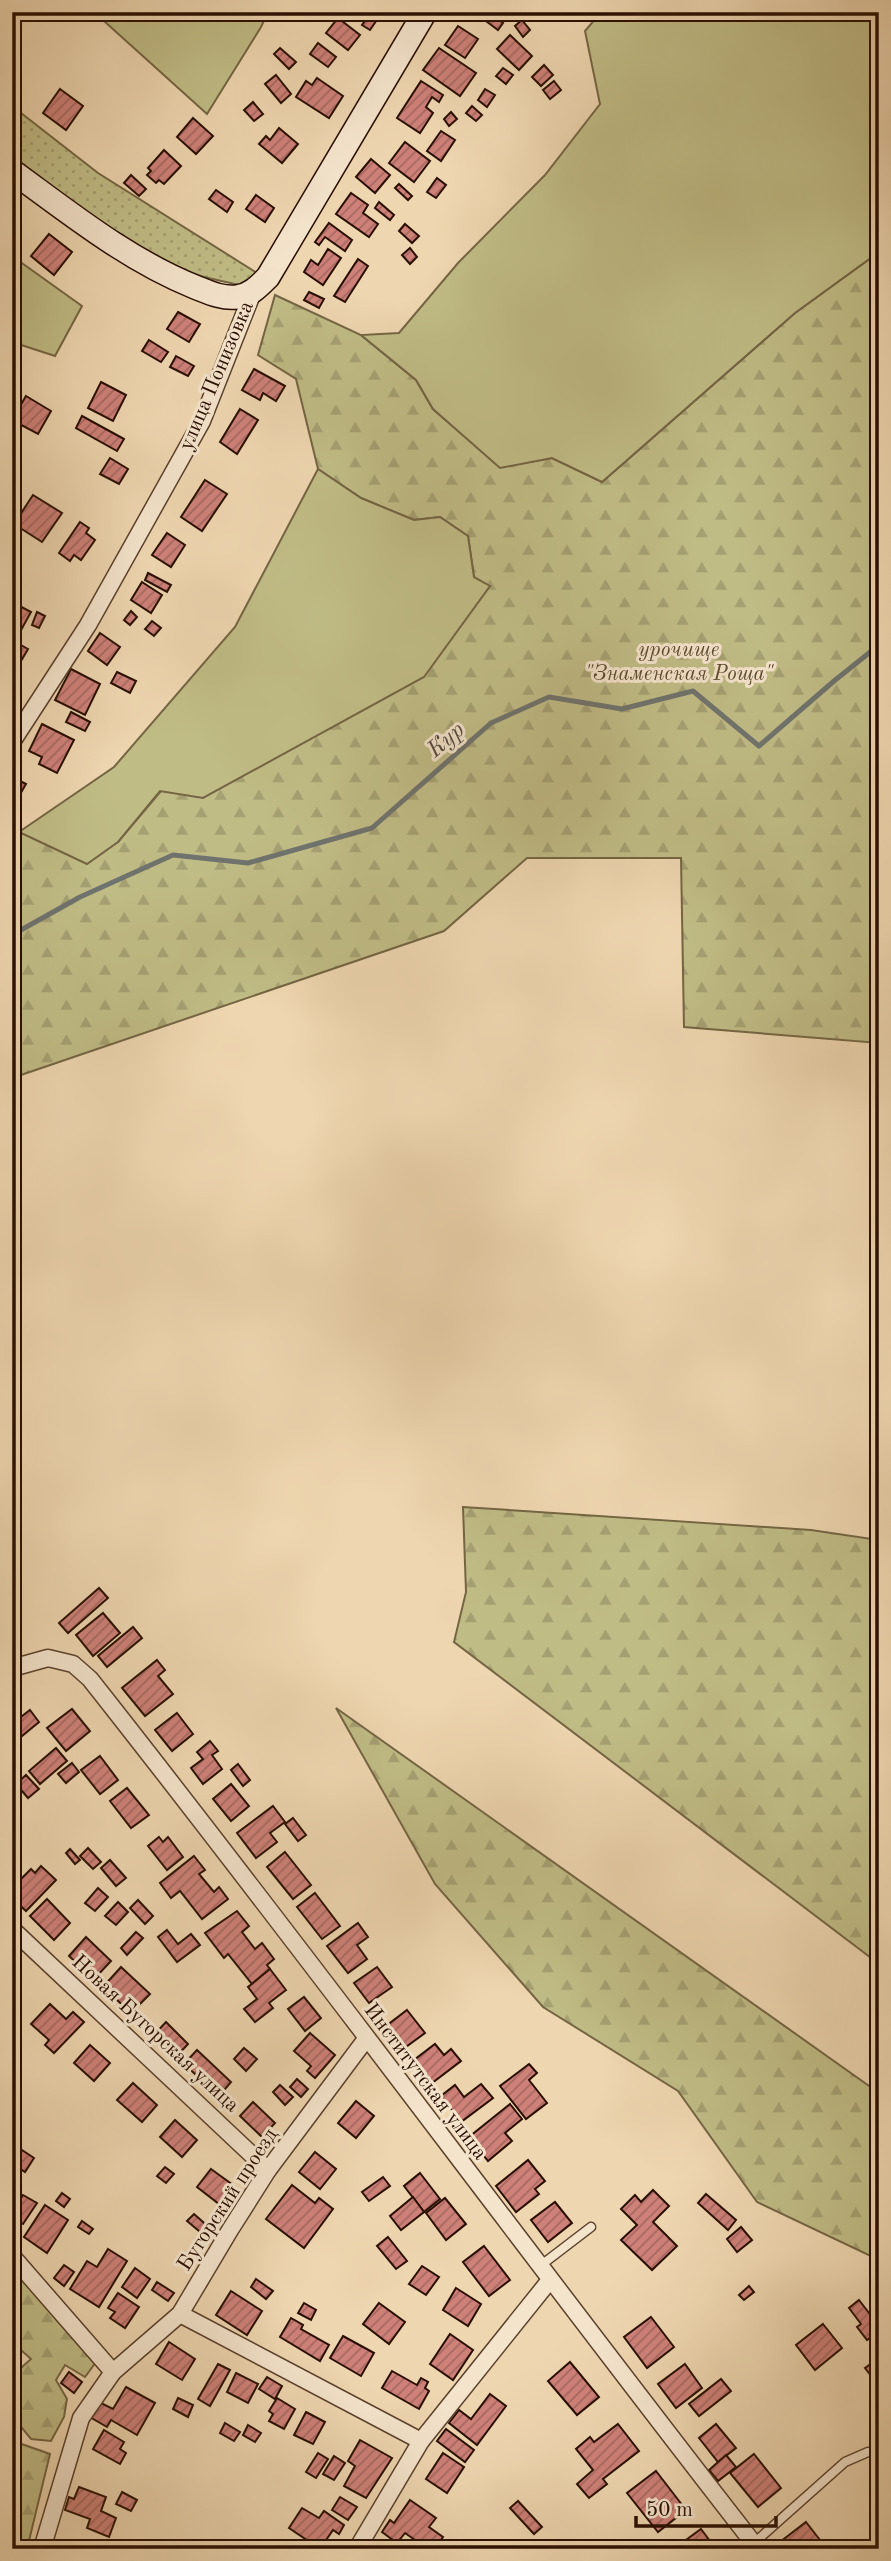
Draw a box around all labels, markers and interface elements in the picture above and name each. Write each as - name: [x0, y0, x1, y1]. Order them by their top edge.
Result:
- street label: улица Понизовка: [176, 298, 258, 454]
- park label: урочище "Знаменская Роща": [585, 640, 774, 685]
- water label: Кур: [422, 718, 469, 763]
- street label: Новая Бугорская улица: [67, 1951, 243, 2117]
- street label: Институтская улица: [360, 2000, 490, 2164]
- street label: Бугорский проезд: [174, 2124, 282, 2275]
- scale bar: [636, 2484, 776, 2528]
- text: 50 m: [646, 2500, 693, 2521]

